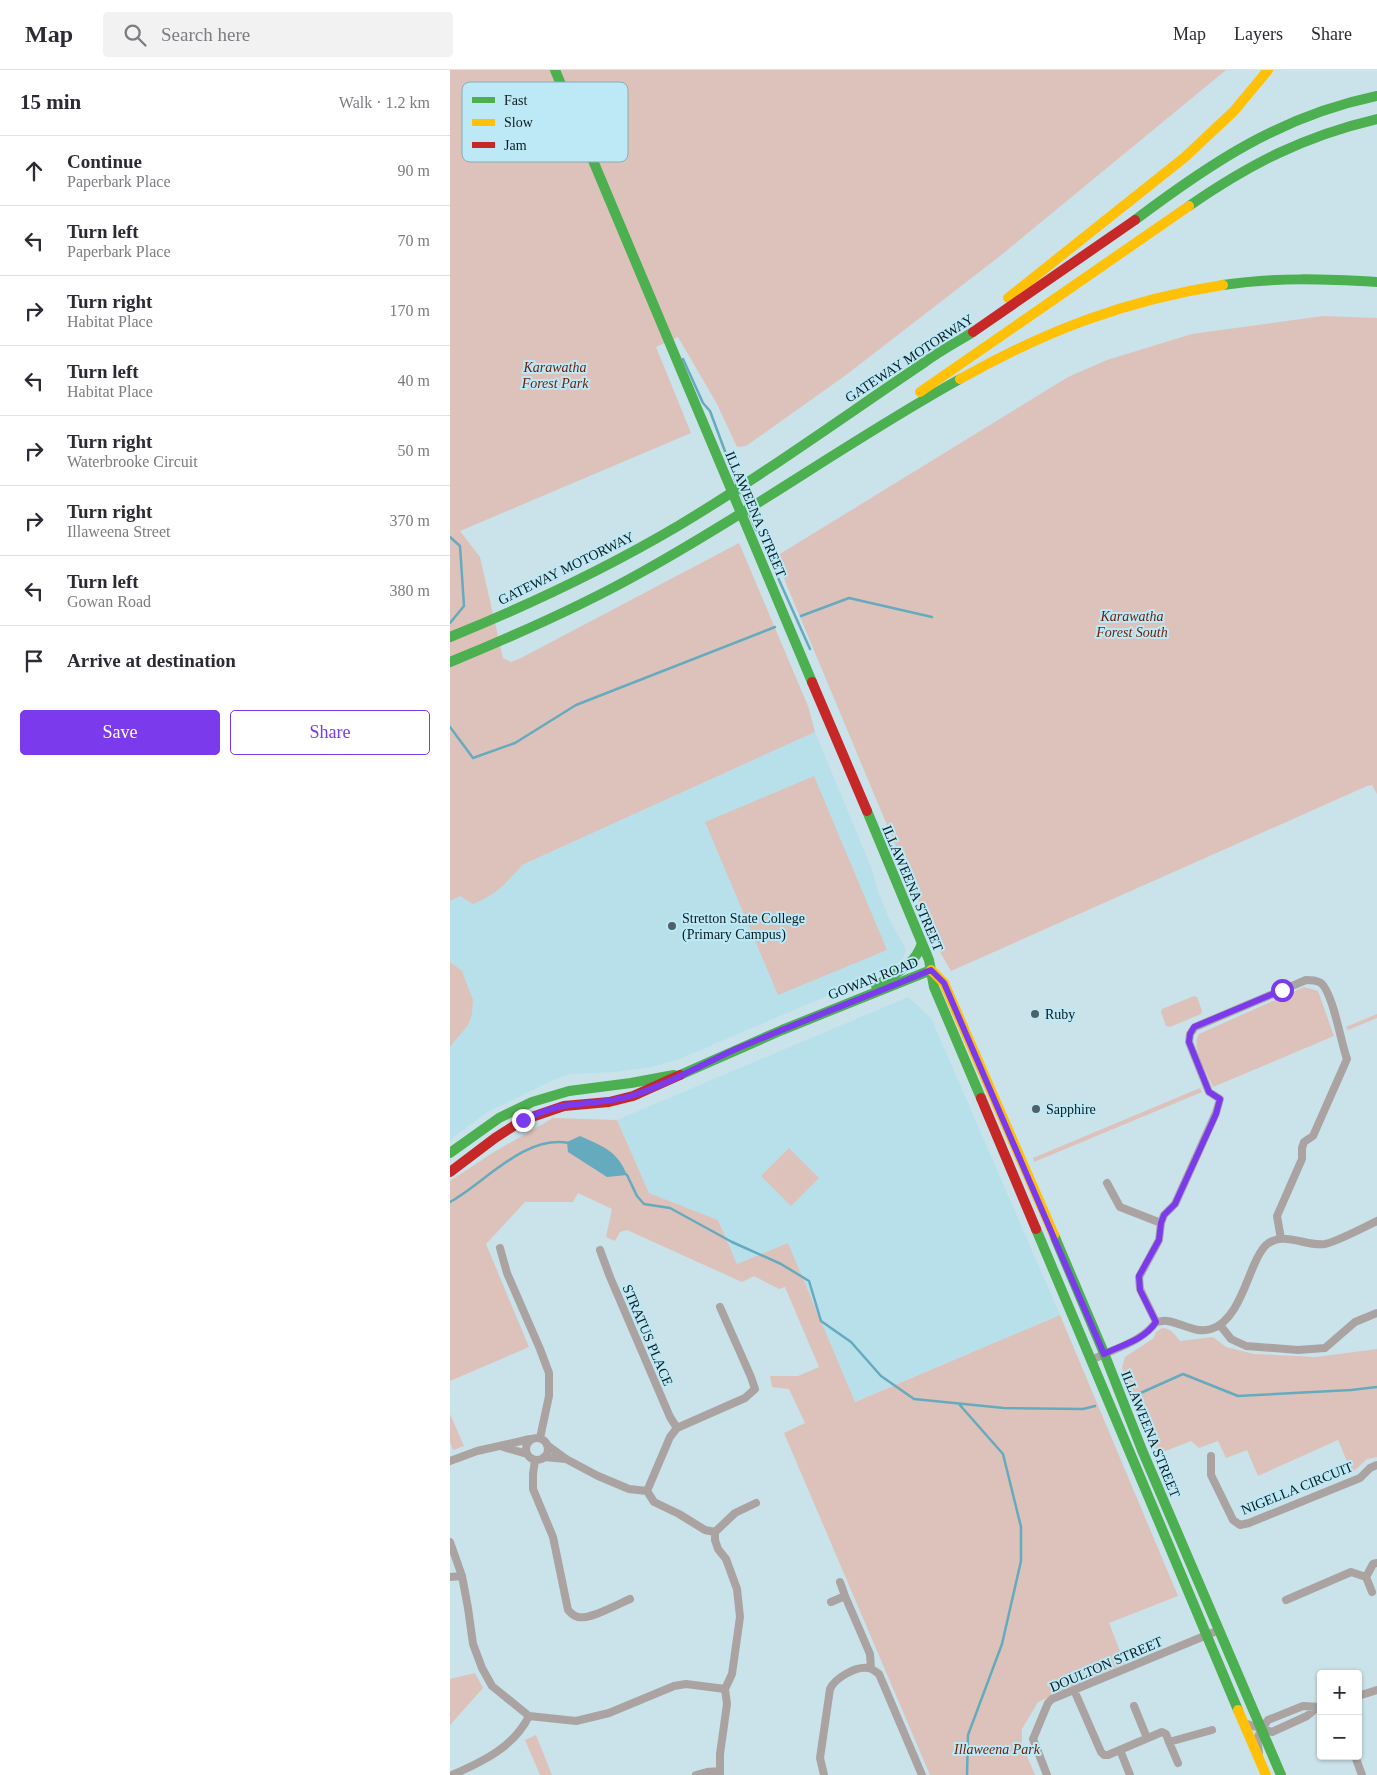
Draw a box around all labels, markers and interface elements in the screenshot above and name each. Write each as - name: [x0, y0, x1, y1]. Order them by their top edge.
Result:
- search box: [103, 12, 453, 57]
- text: Map: [25, 21, 73, 47]
- icon: search: [121, 21, 149, 49]
- text: Search here: [161, 24, 250, 45]
- text: Map: [1173, 24, 1206, 44]
- text: Layers: [1234, 24, 1283, 44]
- text: Share: [1311, 24, 1352, 44]
- legend: [462, 82, 628, 162]
- text: 15 min: [20, 90, 81, 114]
- text: Fast: [504, 93, 527, 108]
- text: Walk · 1.2 km: [339, 94, 430, 111]
- text: Slow: [504, 115, 534, 130]
- text: Jam: [504, 138, 527, 153]
- text: Continue: [67, 151, 142, 172]
- icon: ahead: [20, 157, 48, 185]
- text: 90 m: [398, 162, 430, 179]
- text: Paperbark Place: [67, 173, 171, 190]
- text: Turn left: [67, 221, 139, 242]
- icon: left: [20, 227, 48, 255]
- text: 70 m: [398, 232, 430, 249]
- text: Paperbark Place: [67, 243, 171, 260]
- text: Turn right: [67, 291, 152, 312]
- icon: right: [20, 297, 48, 325]
- text: 170 m: [390, 302, 430, 319]
- street label: GATEWAY MOTORWAY: [843, 311, 976, 405]
- text: Habitat Place: [67, 313, 153, 330]
- park label: Karawatha Forest Park: [521, 360, 589, 391]
- text: Turn left: [67, 361, 139, 382]
- icon: left: [20, 367, 48, 395]
- text: 40 m: [398, 372, 430, 389]
- text: Habitat Place: [67, 383, 153, 400]
- text: Turn right: [67, 431, 152, 452]
- icon: right: [20, 437, 48, 465]
- text: 50 m: [398, 442, 430, 459]
- street label: ILLAWEENA STREET: [722, 449, 789, 580]
- text: Waterbrooke Circuit: [67, 453, 198, 470]
- text: Turn right: [67, 501, 152, 522]
- icon: right: [20, 507, 48, 535]
- text: 370 m: [390, 512, 430, 529]
- text: Illaweena Street: [67, 523, 171, 540]
- street label: GATEWAY MOTORWAY: [496, 529, 637, 608]
- text: Turn left: [67, 571, 139, 592]
- icon: left: [20, 577, 48, 605]
- text: 380 m: [390, 582, 430, 599]
- text: Gowan Road: [67, 593, 151, 610]
- park label: Karawatha Forest South: [1095, 609, 1168, 640]
- icon: arrive: [20, 647, 48, 675]
- text: Arrive at destination: [67, 650, 236, 671]
- button: Save: [20, 710, 220, 755]
- button: Share: [230, 710, 430, 755]
- street label: ILLAWEENA STREET: [879, 823, 946, 954]
- place label: Stretton State College (Primary Campus): [682, 911, 805, 943]
- marker: Stretton State College (Primary Campus): [666, 920, 678, 932]
- street label: GOWAN ROAD: [826, 954, 920, 1003]
- route start: [1271, 979, 1294, 1002]
- place label: Ruby: [1045, 1007, 1075, 1022]
- marker: Ruby: [1029, 1008, 1041, 1020]
- place label: Sapphire: [1046, 1102, 1096, 1117]
- marker: Sapphire: [1030, 1103, 1042, 1115]
- route end: [512, 1109, 535, 1132]
- street label: STRATUS PLACE: [619, 1282, 676, 1388]
- street label: ILLAWEENA STREET: [1118, 1369, 1183, 1500]
- street label: NIGELLA CIRCUIT: [1239, 1459, 1356, 1518]
- street label: DOULTON STREET: [1048, 1634, 1165, 1695]
- map controls: [1317, 1670, 1362, 1760]
- button: +: [1317, 1670, 1362, 1715]
- button: −: [1317, 1715, 1362, 1760]
- park label: Illaweena Park: [953, 1742, 1041, 1757]

